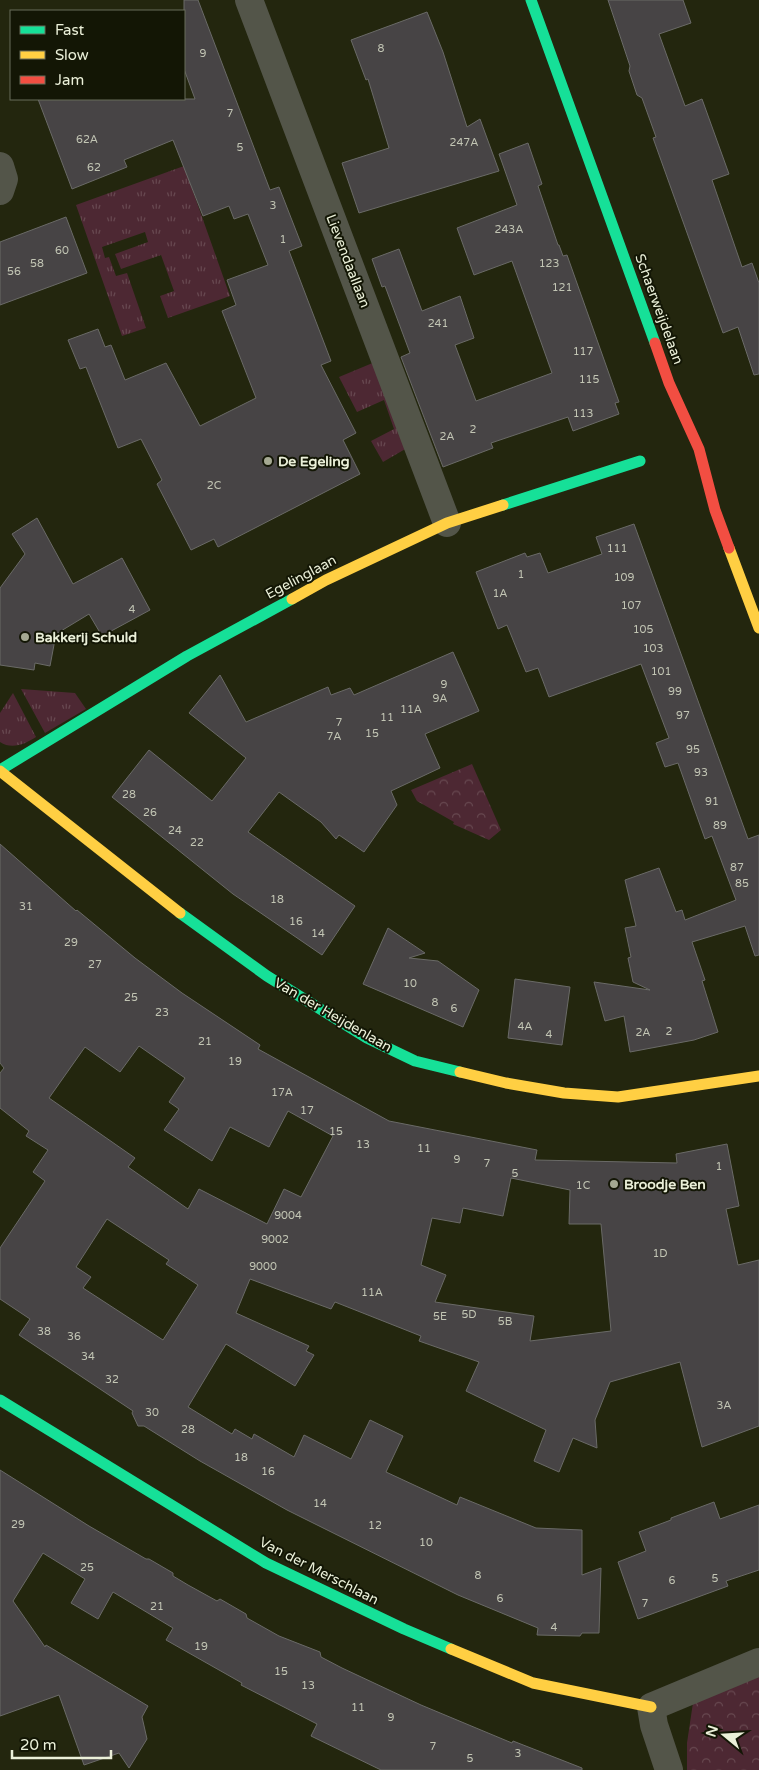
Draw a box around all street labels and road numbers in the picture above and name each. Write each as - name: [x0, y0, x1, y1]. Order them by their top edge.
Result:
- street label: Lievendaallaan: [322, 212, 374, 310]
- street label: Schaerweijdelaan: [631, 251, 687, 367]
- street label: Egelinglaan: [263, 551, 339, 603]
- street label: Van der Heijdenlaan: [271, 974, 395, 1056]
- street label: Van der Merschlaan: [256, 1534, 382, 1608]

